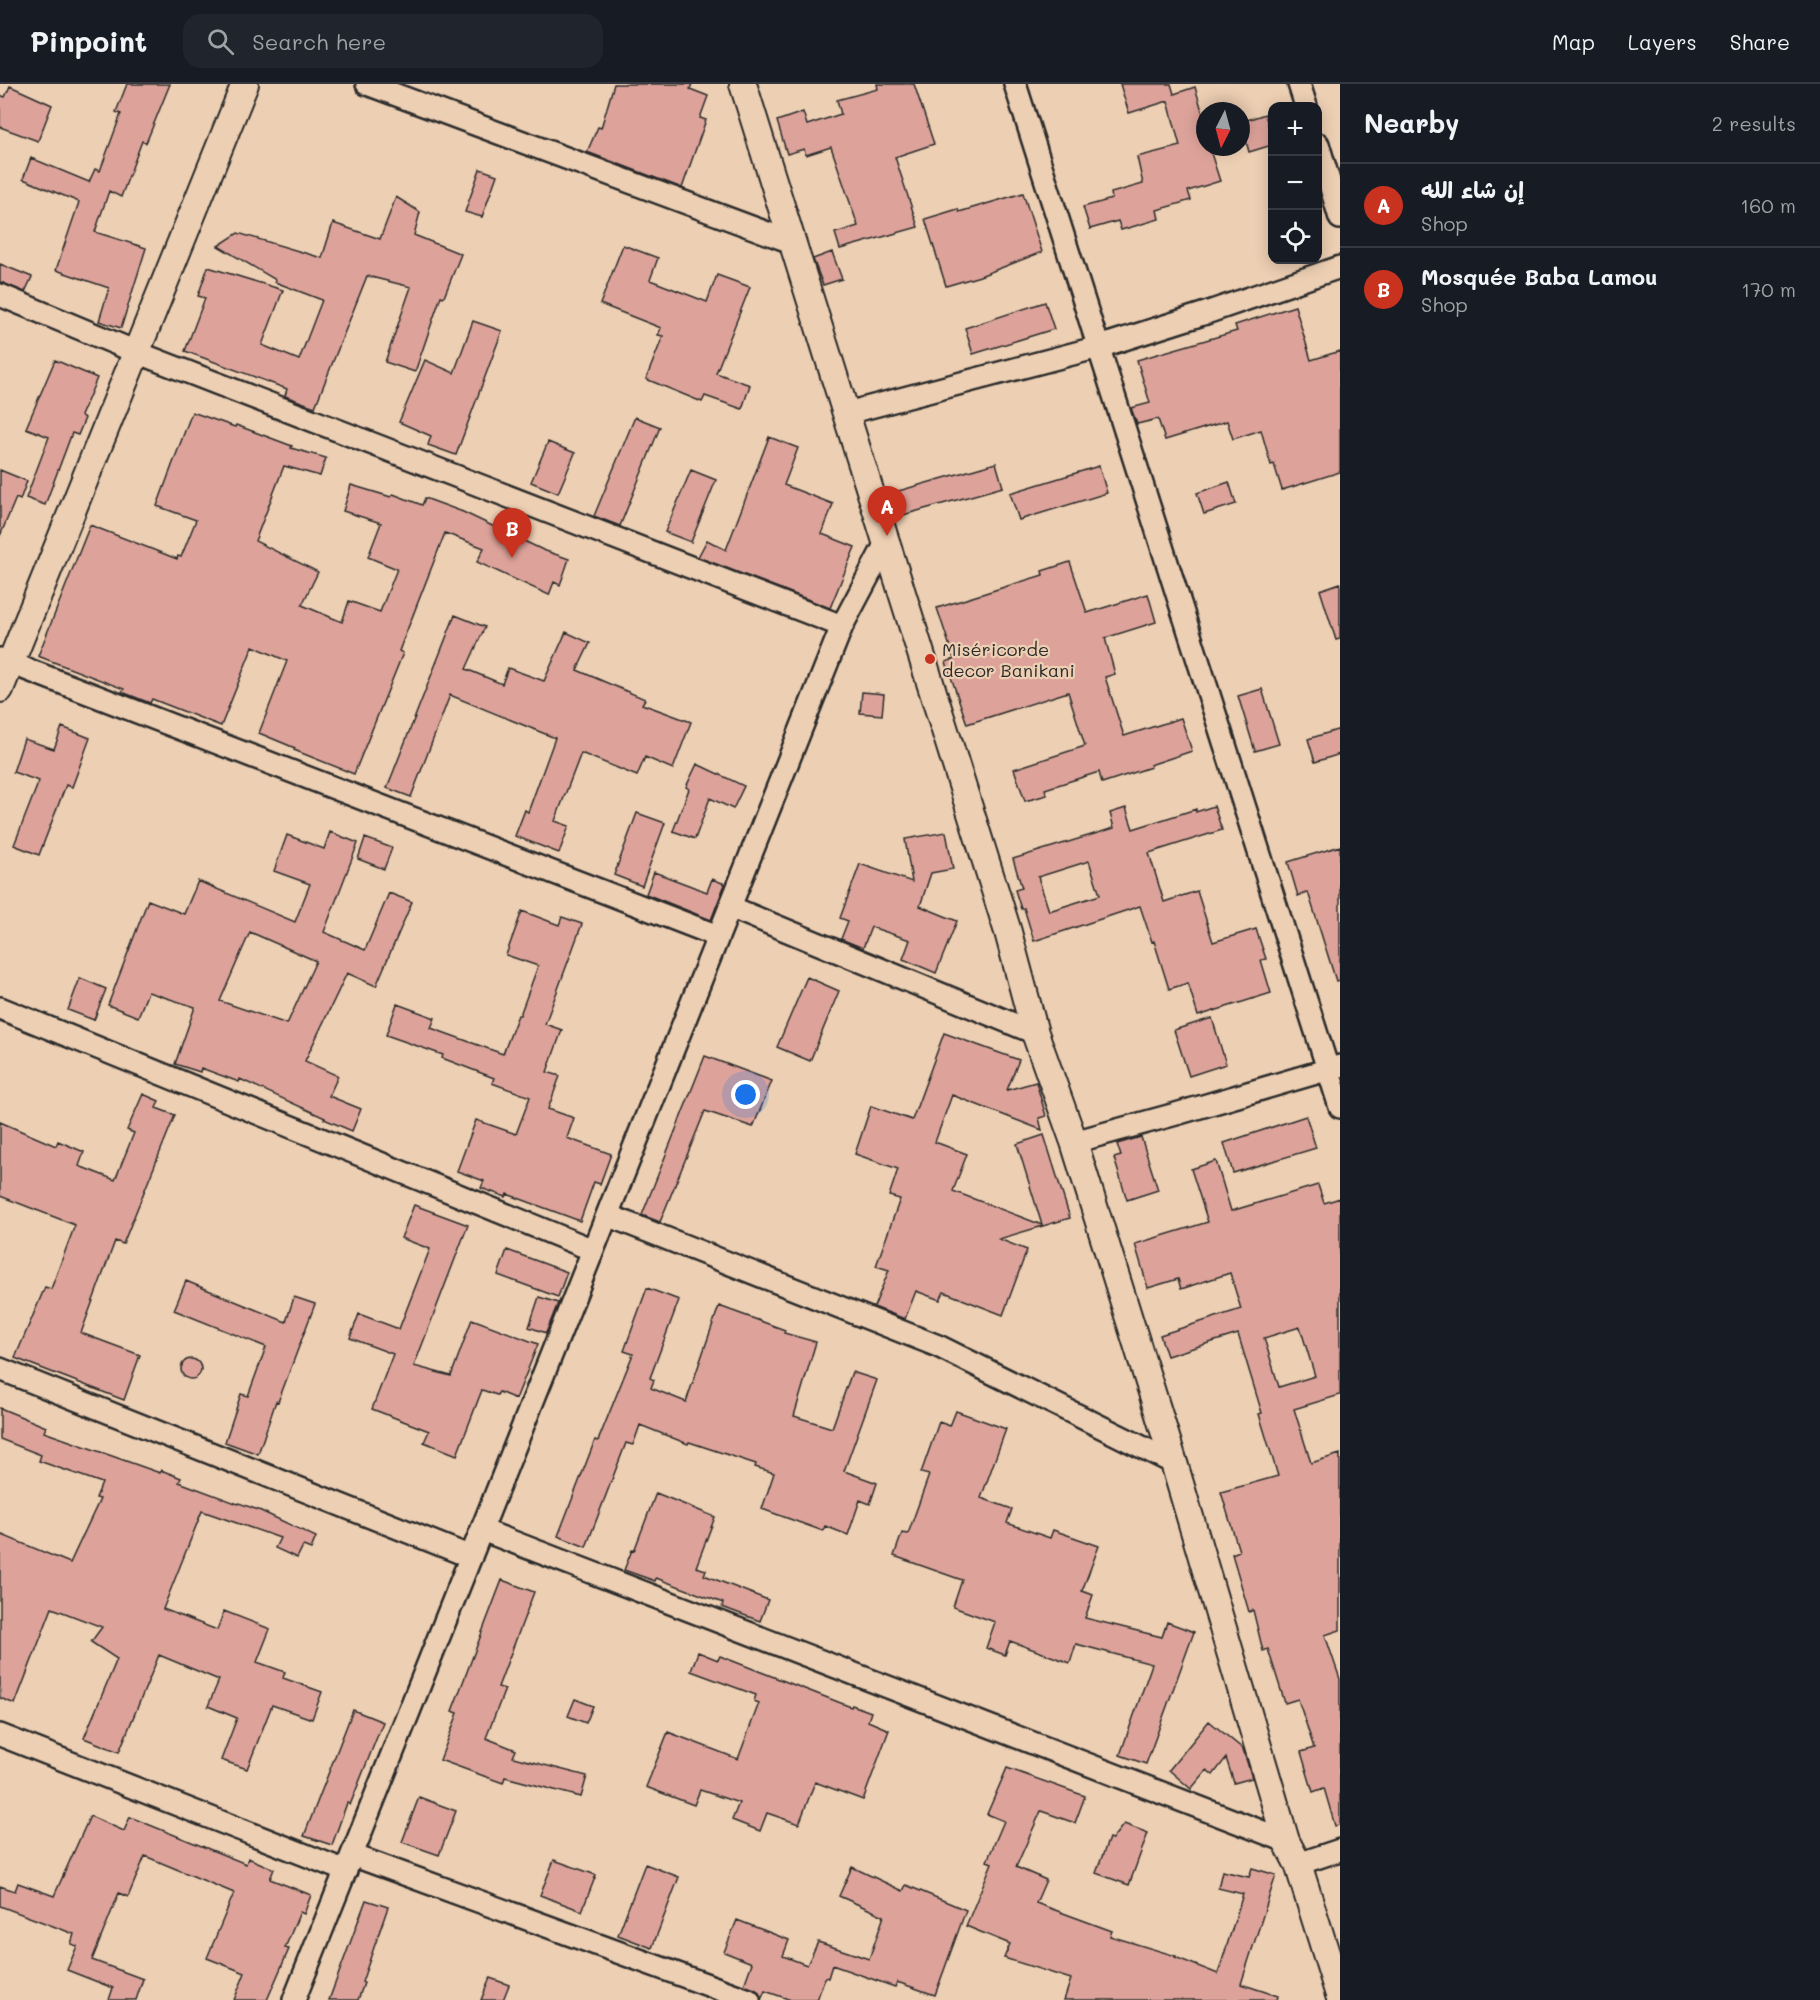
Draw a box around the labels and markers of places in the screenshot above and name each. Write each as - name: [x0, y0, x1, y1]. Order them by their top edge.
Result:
- pin: A: [868, 486, 906, 536]
- pin: B: [492, 508, 532, 558]
- place label: Miséricorde decor Banikani: [942, 637, 1075, 682]
- marker: Miséricorde decor Banikani: [923, 652, 937, 666]

